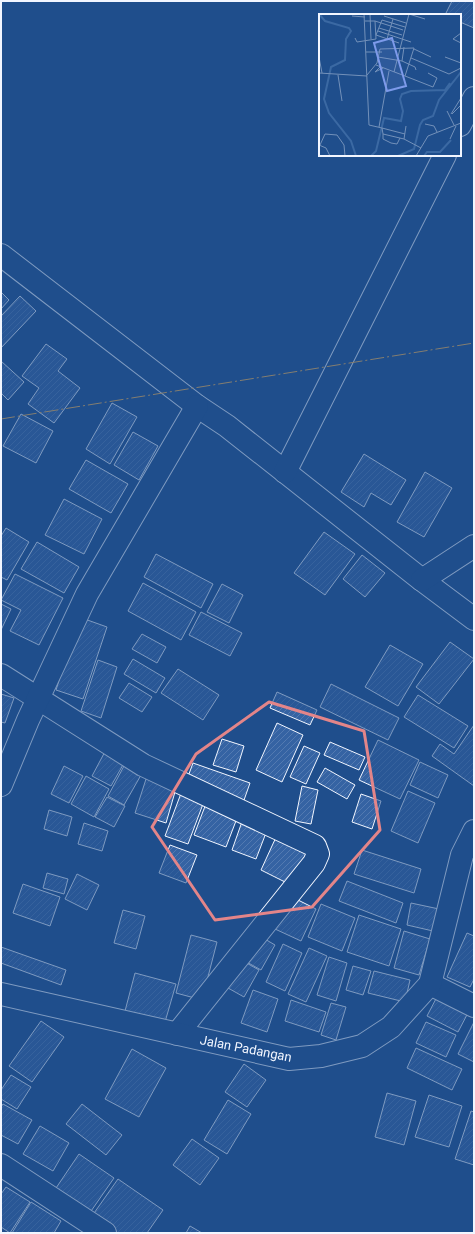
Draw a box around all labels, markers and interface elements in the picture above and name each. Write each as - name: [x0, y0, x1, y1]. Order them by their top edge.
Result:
- inset map: [319, 14, 461, 156]
- street label: Jalan Padangan: [199, 1032, 293, 1065]

